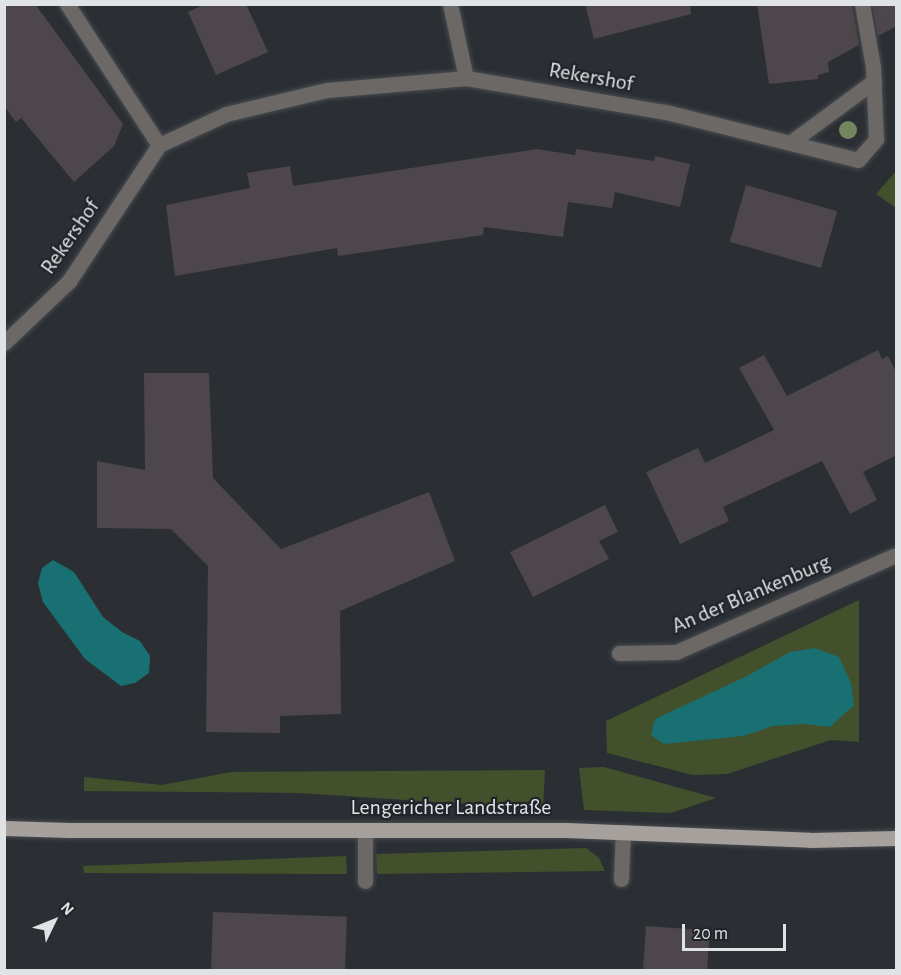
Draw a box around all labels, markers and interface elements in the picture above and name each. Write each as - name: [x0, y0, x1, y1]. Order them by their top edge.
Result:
- street label: Rekershof: [547, 57, 635, 97]
- street label: Rekershof: [35, 195, 105, 279]
- street label: An der Blankenburg: [668, 549, 834, 639]
- street label: Lengericher Landstraße: [351, 795, 551, 821]
- north arrow: [24, 891, 84, 951]
- text: N: [58, 899, 77, 918]
- scale bar: [685, 912, 788, 950]
- text: 20 m: [693, 925, 728, 943]

